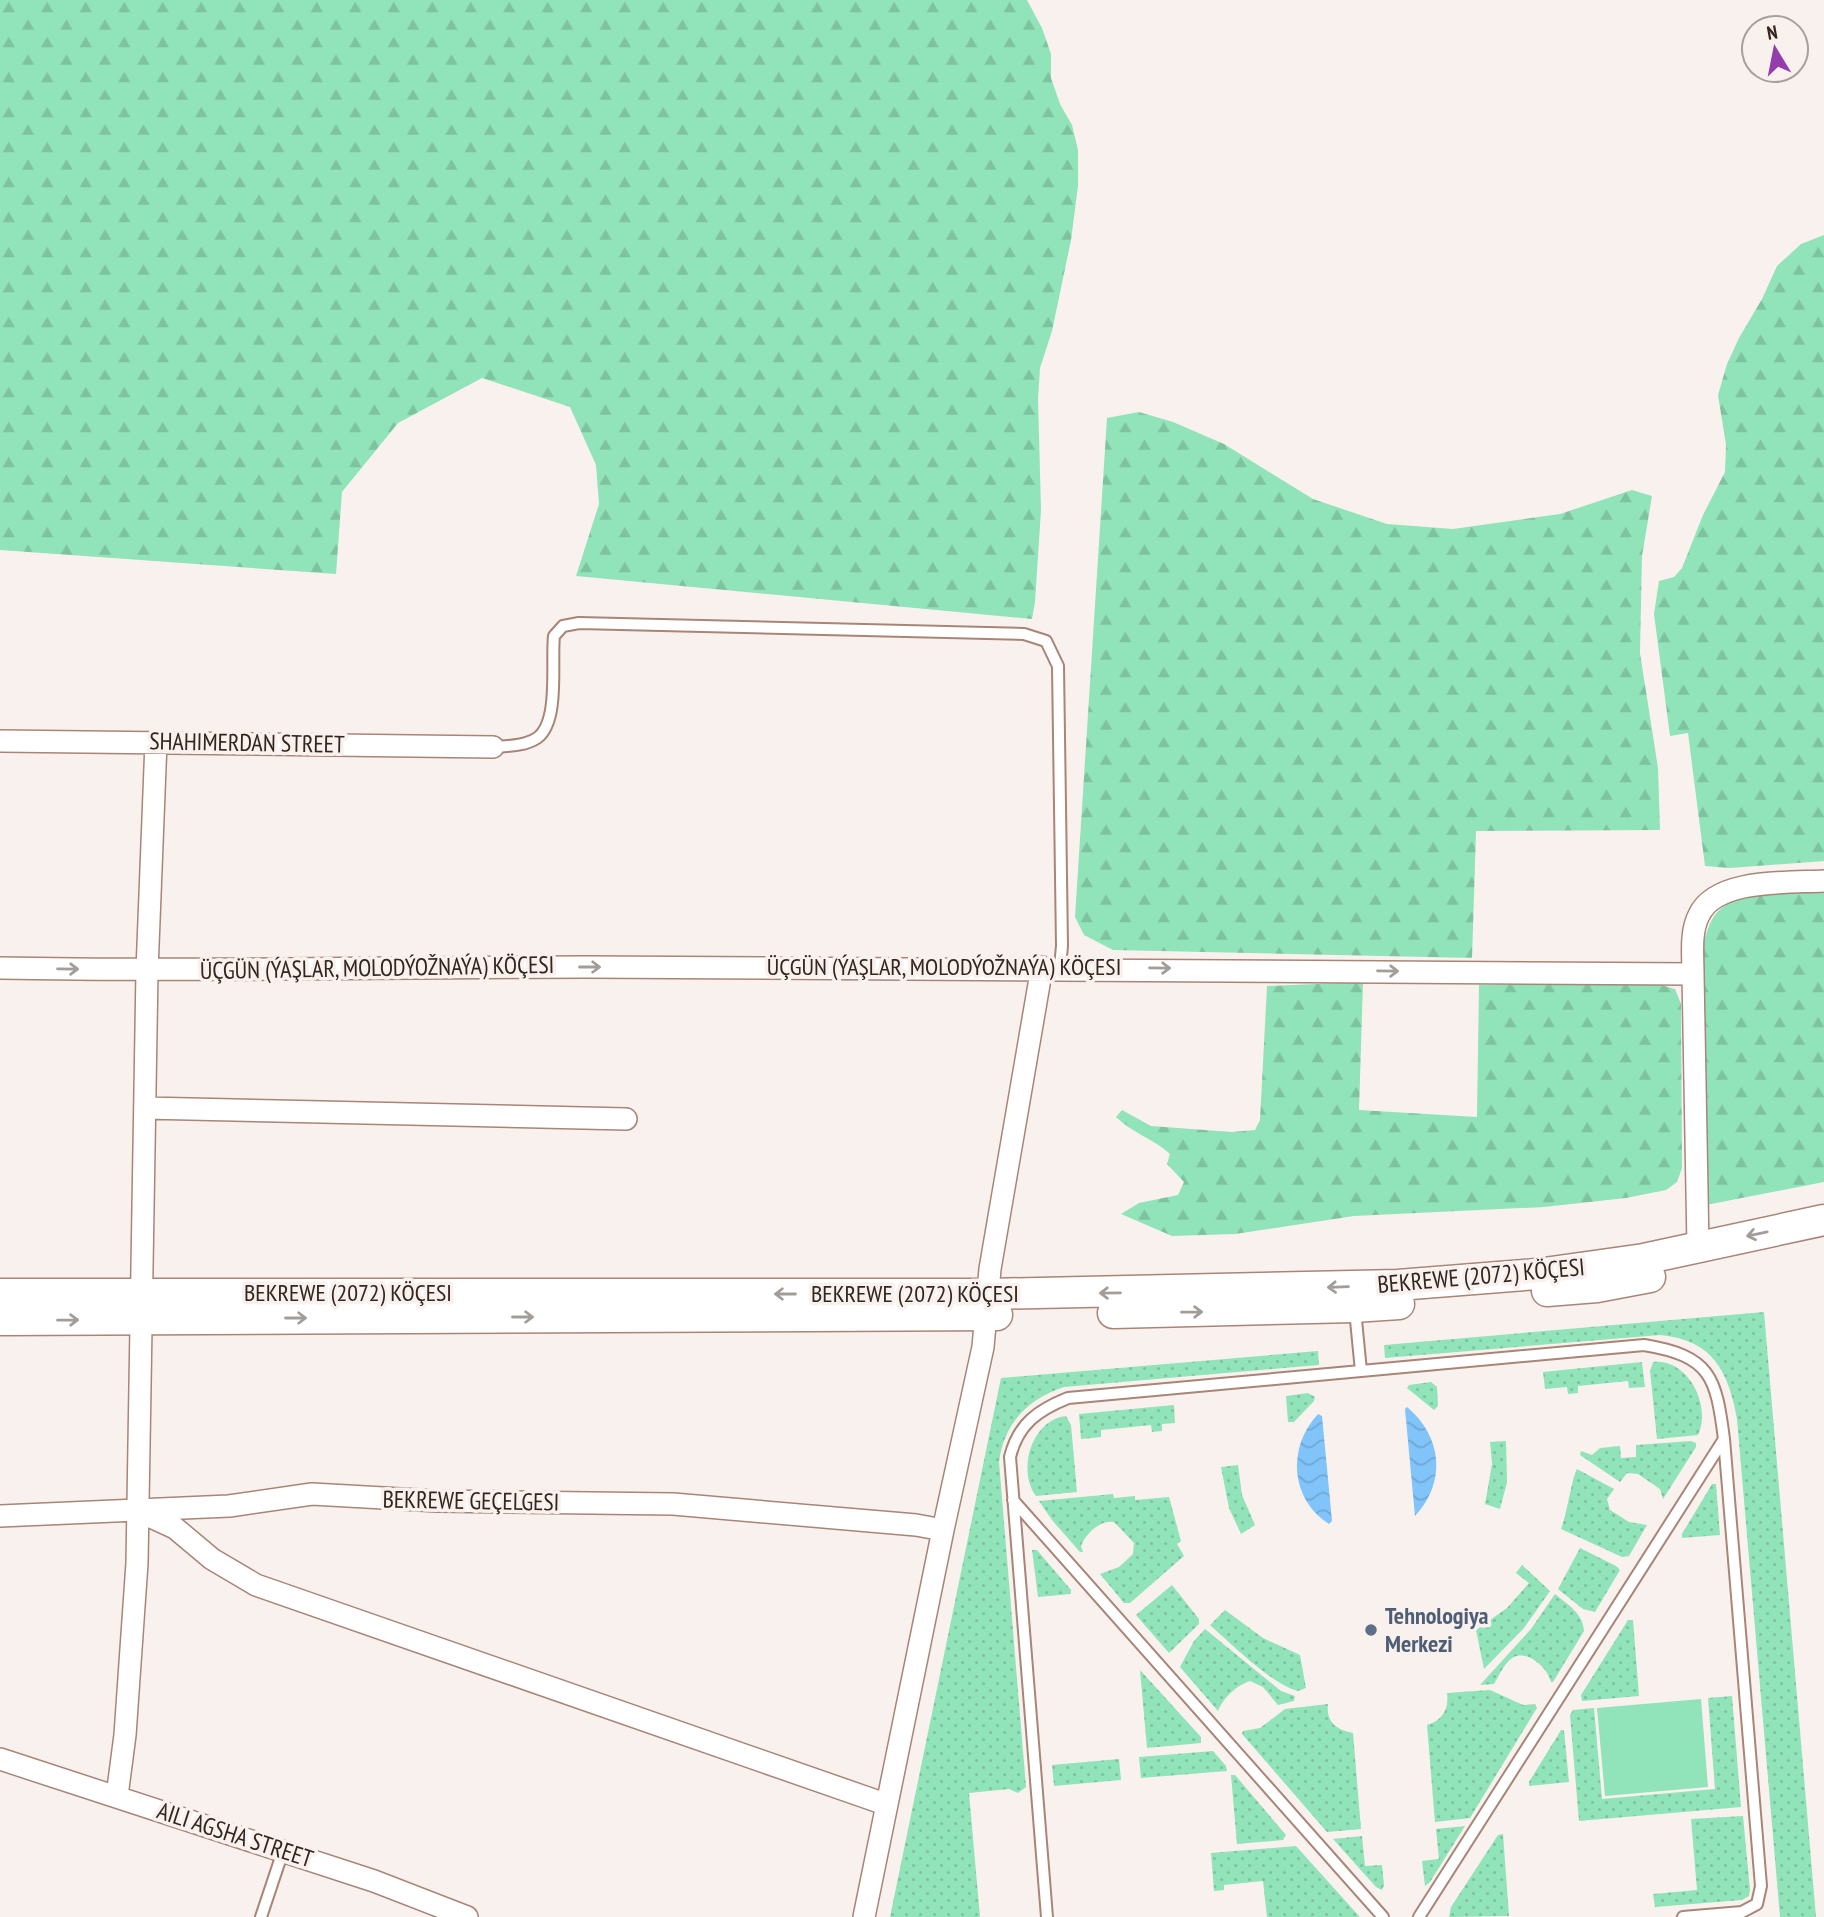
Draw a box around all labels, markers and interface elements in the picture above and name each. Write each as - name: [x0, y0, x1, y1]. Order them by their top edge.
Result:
- north arrow: [1740, 14, 1810, 84]
- text: N: [1765, 20, 1779, 45]
- street label: SHAHIMERDAN STREET: [149, 725, 345, 760]
- street label: ÜÇGÜN (ÝAŞLAR, MOLODÝOŽNAÝA) KÖÇESI: [200, 949, 554, 986]
- street label: ÜÇGÜN (ÝAŞLAR, MOLODÝOŽNAÝA) KÖÇESI: [767, 951, 1121, 982]
- one-way arrow: [578, 960, 601, 974]
- one-way arrow: [1148, 961, 1171, 975]
- one-way arrow: [56, 962, 79, 976]
- one-way arrow: [1376, 964, 1399, 978]
- one-way arrow: [1746, 1228, 1769, 1242]
- street label: BEKREWE (2072) KÖÇESI: [1376, 1251, 1586, 1300]
- street label: BEKREWE (2072) KÖÇESI: [244, 1277, 452, 1308]
- street label: BEKREWE (2072) KÖÇESI: [811, 1278, 1019, 1309]
- one-way arrow: [1327, 1280, 1350, 1293]
- one-way arrow: [1099, 1286, 1122, 1299]
- one-way arrow: [774, 1287, 797, 1301]
- one-way arrow: [1180, 1306, 1203, 1319]
- one-way arrow: [511, 1310, 534, 1324]
- one-way arrow: [284, 1311, 307, 1325]
- one-way arrow: [56, 1313, 79, 1327]
- street label: BEKREWE GEÇELGESI: [382, 1483, 560, 1518]
- place label: Tehnologiya Merkezi: [1385, 1600, 1489, 1659]
- marker: Tehnologiya Merkezi: [1363, 1622, 1379, 1638]
- street label: AILI AGSHA STREET: [153, 1795, 317, 1874]

